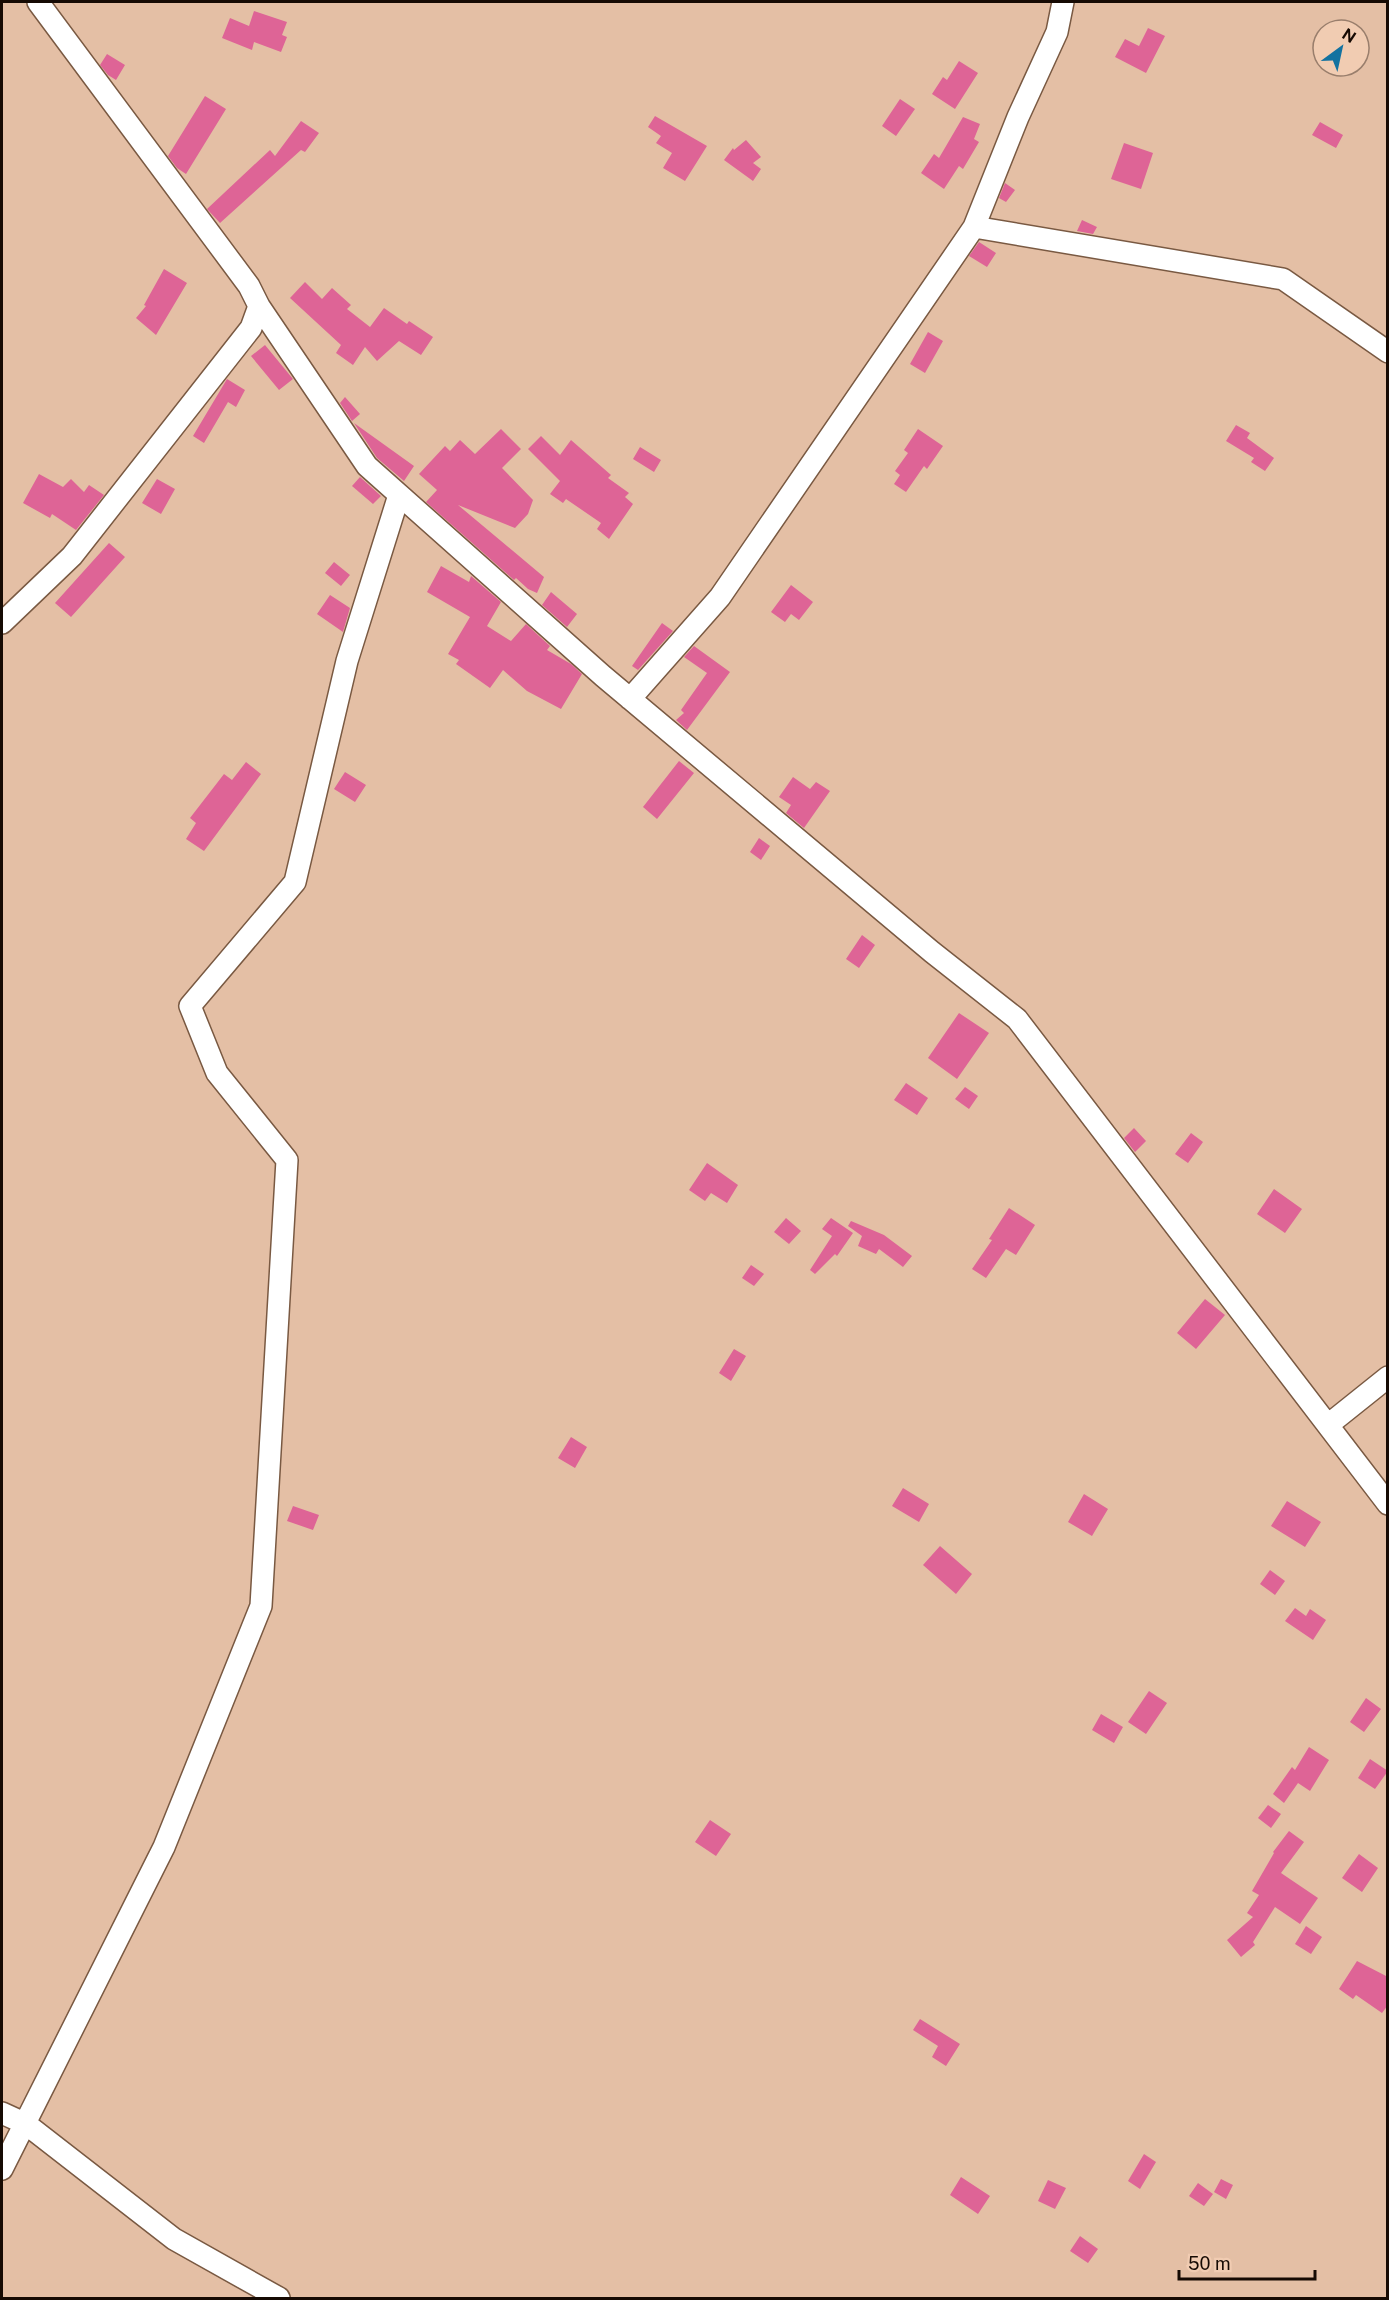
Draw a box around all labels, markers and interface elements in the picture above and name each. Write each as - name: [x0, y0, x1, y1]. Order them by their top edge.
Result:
- north arrow: [1311, 18, 1371, 78]
- text: N: [1338, 24, 1359, 47]
- scale bar: [1179, 2243, 1316, 2281]
- text: 50 m: [1188, 2253, 1231, 2274]

